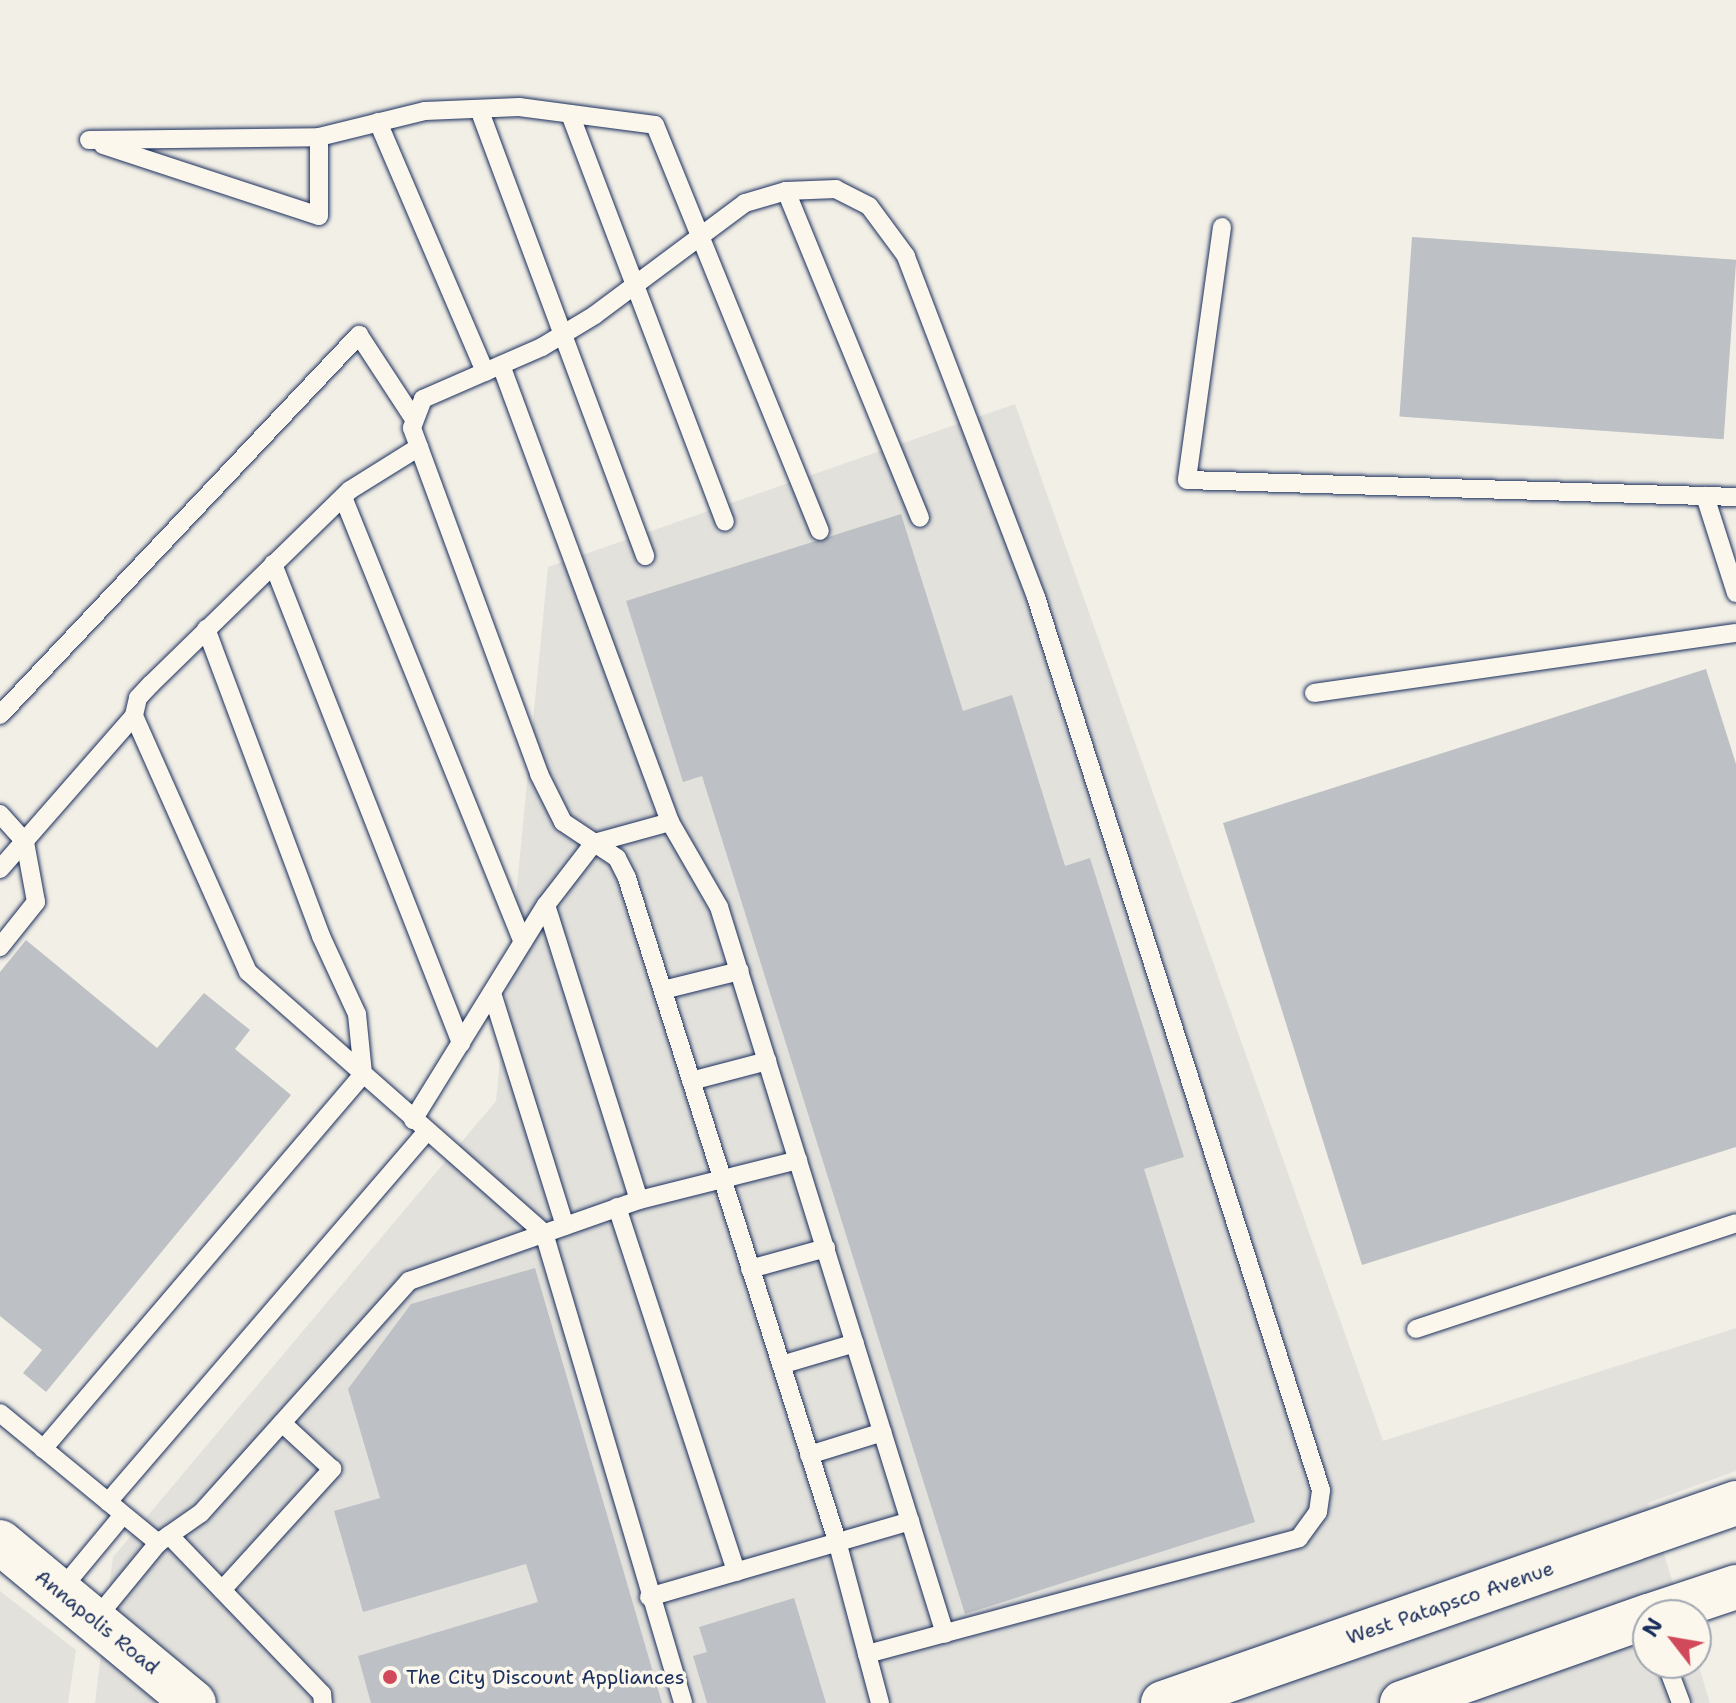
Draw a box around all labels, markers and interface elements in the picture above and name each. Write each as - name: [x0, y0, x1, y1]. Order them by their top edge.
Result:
- street label: West Patapsco Avenue: [1343, 1556, 1557, 1650]
- street label: Annapolis Road: [30, 1565, 164, 1679]
- north arrow: [1632, 1599, 1712, 1679]
- text: N: [1636, 1612, 1670, 1642]
- place label: The City Discount Appliances: [406, 1665, 685, 1689]
- marker: The City Discount Appliances: [381, 1668, 399, 1686]

